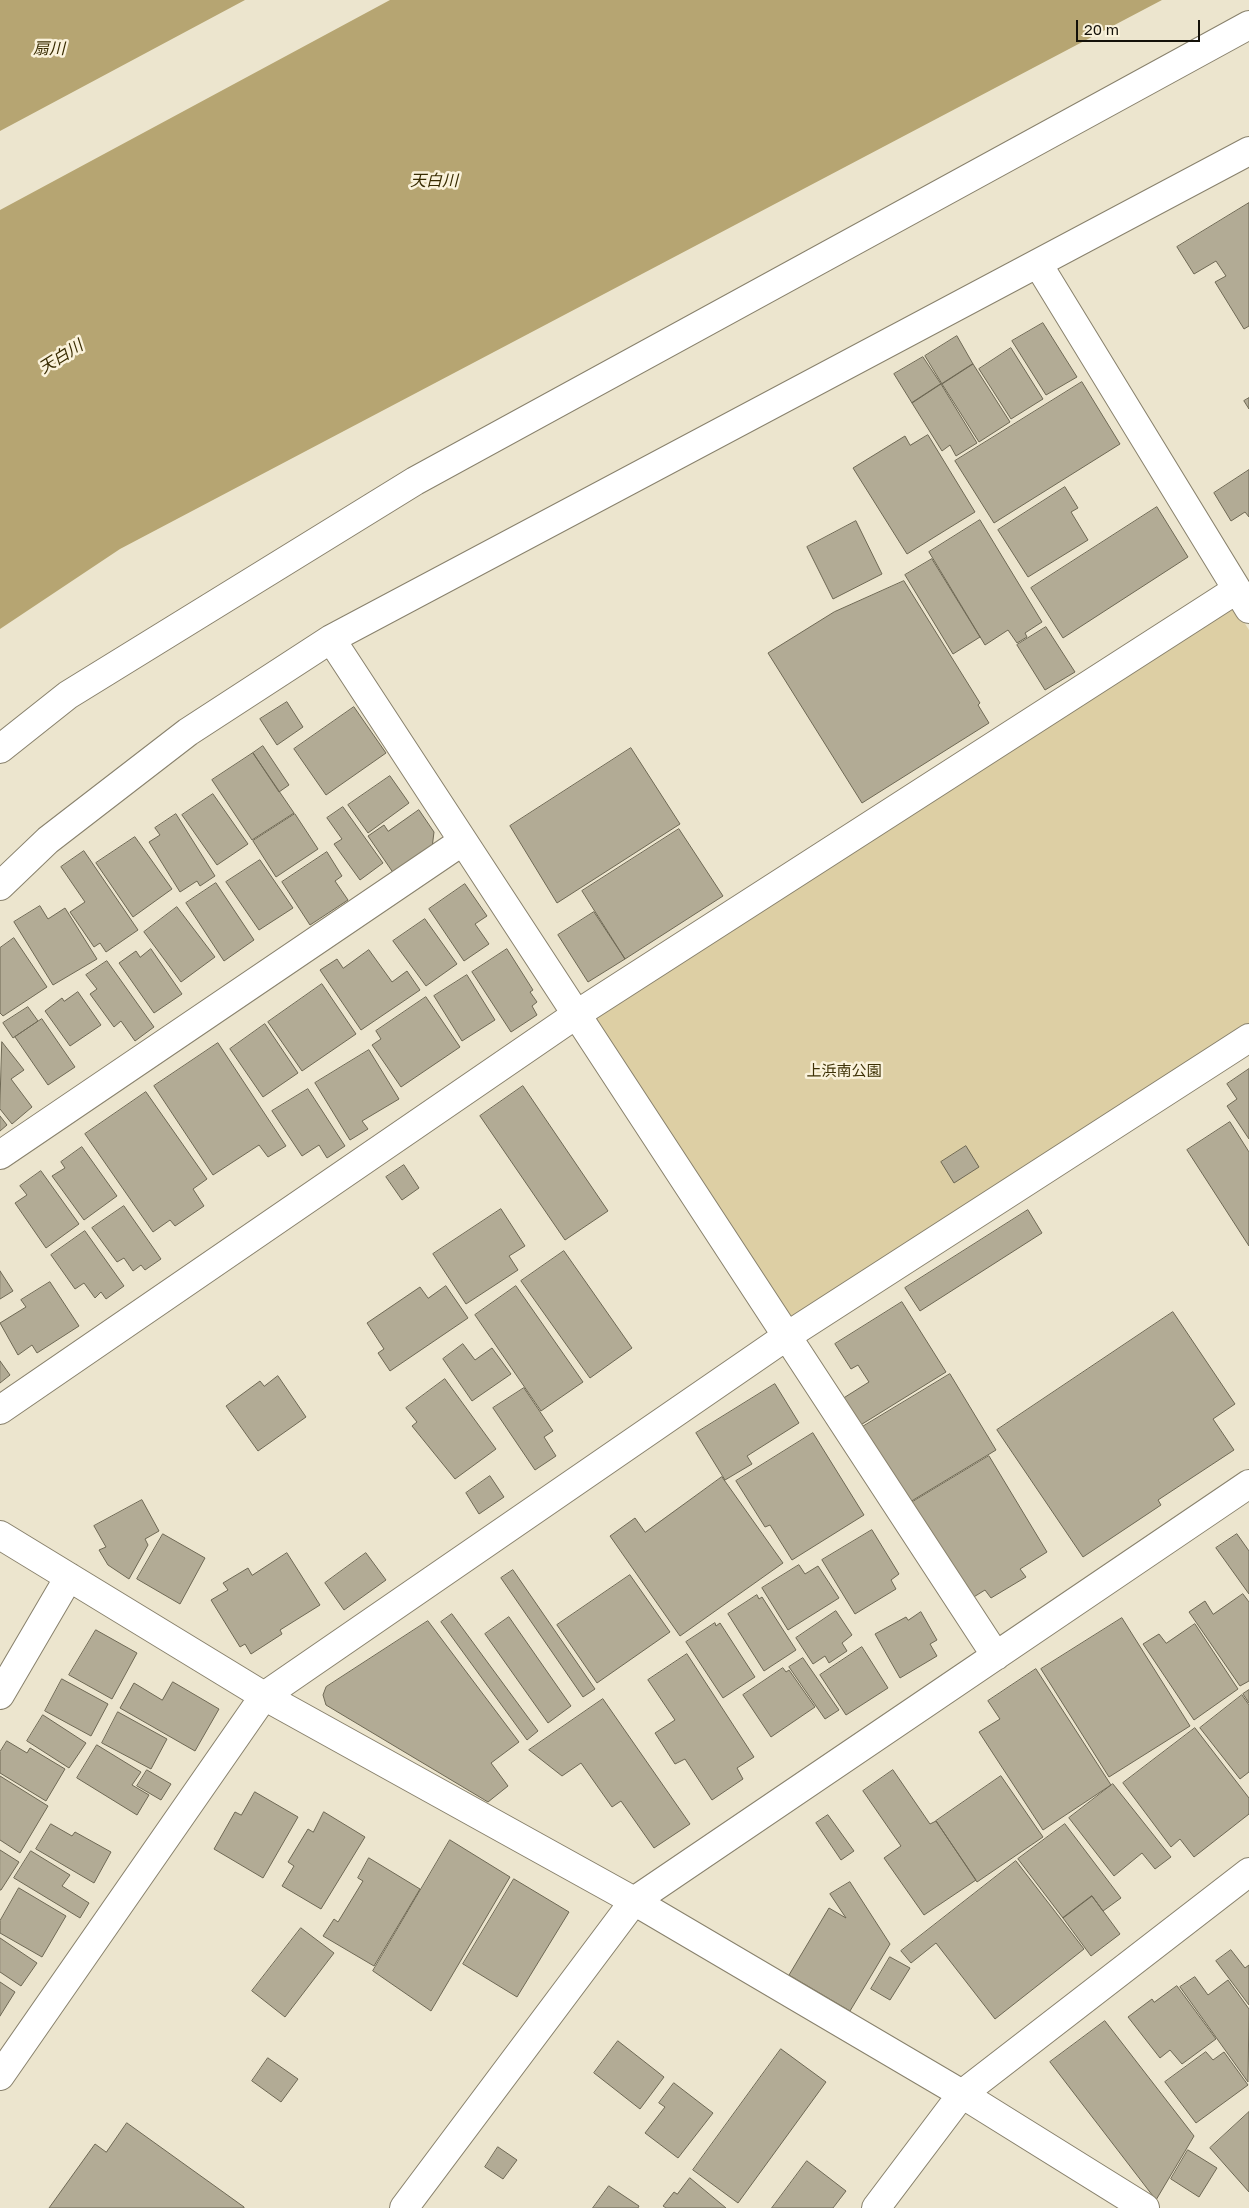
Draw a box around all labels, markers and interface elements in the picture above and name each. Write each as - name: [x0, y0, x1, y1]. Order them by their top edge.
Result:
- scale bar: [1079, 10, 1203, 42]
- text: 20 m: [1084, 20, 1119, 38]
- water label: 扇川: [33, 39, 65, 59]
- water label: 天白川: [410, 171, 458, 191]
- water label: 天白川: [36, 336, 86, 378]
- park label: 上浜南公園: [807, 1062, 881, 1080]

